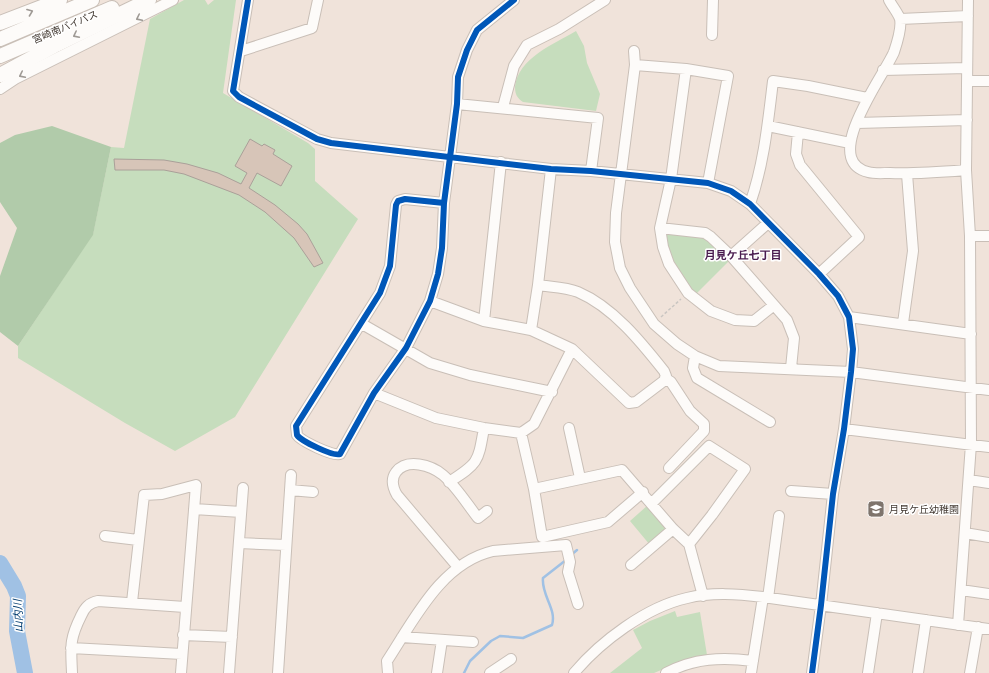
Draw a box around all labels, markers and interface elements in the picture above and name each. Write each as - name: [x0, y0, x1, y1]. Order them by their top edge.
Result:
- street label: 宮崎南バイパス: [30, 7, 100, 47]
- one-way arrow: [27, 8, 34, 16]
- one-way arrow: [136, 13, 143, 21]
- one-way arrow: [72, 30, 80, 38]
- one-way arrow: [19, 71, 27, 78]
- district label: 月見ケ丘七丁目: [705, 248, 782, 262]
- school or university icon: 月見ケ丘幼稚園: [866, 499, 886, 519]
- place label: 月見ケ丘幼稚園: [889, 503, 959, 516]
- water label: 山内川: [10, 598, 26, 633]

